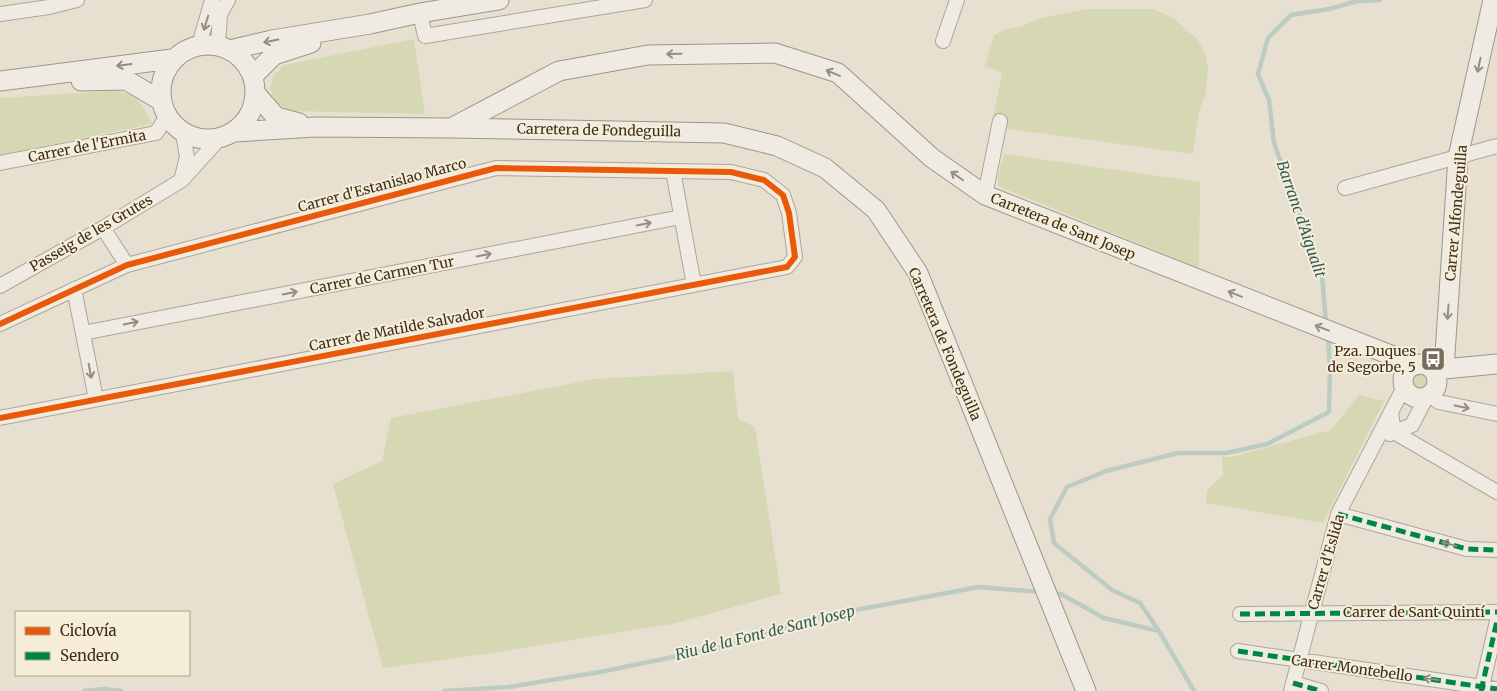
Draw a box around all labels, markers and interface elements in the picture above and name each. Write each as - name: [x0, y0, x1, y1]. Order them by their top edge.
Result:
- one-way arrow: [200, 14, 210, 30]
- one-way arrow: [263, 37, 279, 46]
- one-way arrow: [666, 50, 682, 59]
- one-way arrow: [1473, 56, 1483, 72]
- one-way arrow: [116, 60, 132, 70]
- one-way arrow: [826, 67, 841, 77]
- street label: Carretera de Fondeguilla: [517, 120, 682, 140]
- street label: Carrer de l'Ermita: [27, 126, 148, 166]
- street label: Carrer Alfondeguilla: [1441, 144, 1471, 282]
- street label: Carrer d'Estanislao Marco: [296, 154, 468, 216]
- water label: Barranc d'Aigualit: [1273, 158, 1331, 280]
- one-way arrow: [951, 171, 965, 181]
- street label: Carretera de Sant Josep: [988, 189, 1138, 263]
- street label: Passeig de les Grutes: [26, 190, 156, 276]
- one-way arrow: [635, 219, 651, 229]
- one-way arrow: [476, 250, 492, 259]
- street label: Carrer de Carmen Tur: [308, 252, 456, 298]
- street label: Carretera de Fondeguilla: [905, 265, 986, 424]
- one-way arrow: [282, 287, 298, 297]
- one-way arrow: [1228, 289, 1243, 298]
- street label: Carrer de Matilde Salvador: [308, 303, 486, 355]
- one-way arrow: [1443, 304, 1452, 320]
- one-way arrow: [122, 318, 138, 328]
- one-way arrow: [1314, 323, 1330, 332]
- place label: Pza. Duques de Segorbe, 5: [1328, 342, 1416, 376]
- bus stop icon: Pza. Duques de Segorbe, 5: [1420, 346, 1446, 372]
- one-way arrow: [86, 363, 96, 379]
- one-way arrow: [1454, 403, 1470, 412]
- street label: Carrer d'Eslida: [1304, 512, 1348, 612]
- one-way arrow: [1441, 538, 1457, 548]
- water label: Riu de la Font de Sant Josep: [673, 601, 857, 664]
- street label: Carrer de Sant Quintí: [1343, 603, 1485, 621]
- legend: [15, 611, 190, 676]
- text: Ciclovía: [60, 621, 117, 640]
- text: Sendero: [60, 646, 119, 665]
- street label: Carrer Montebello: [1290, 651, 1414, 685]
- one-way arrow: [1424, 674, 1440, 684]

